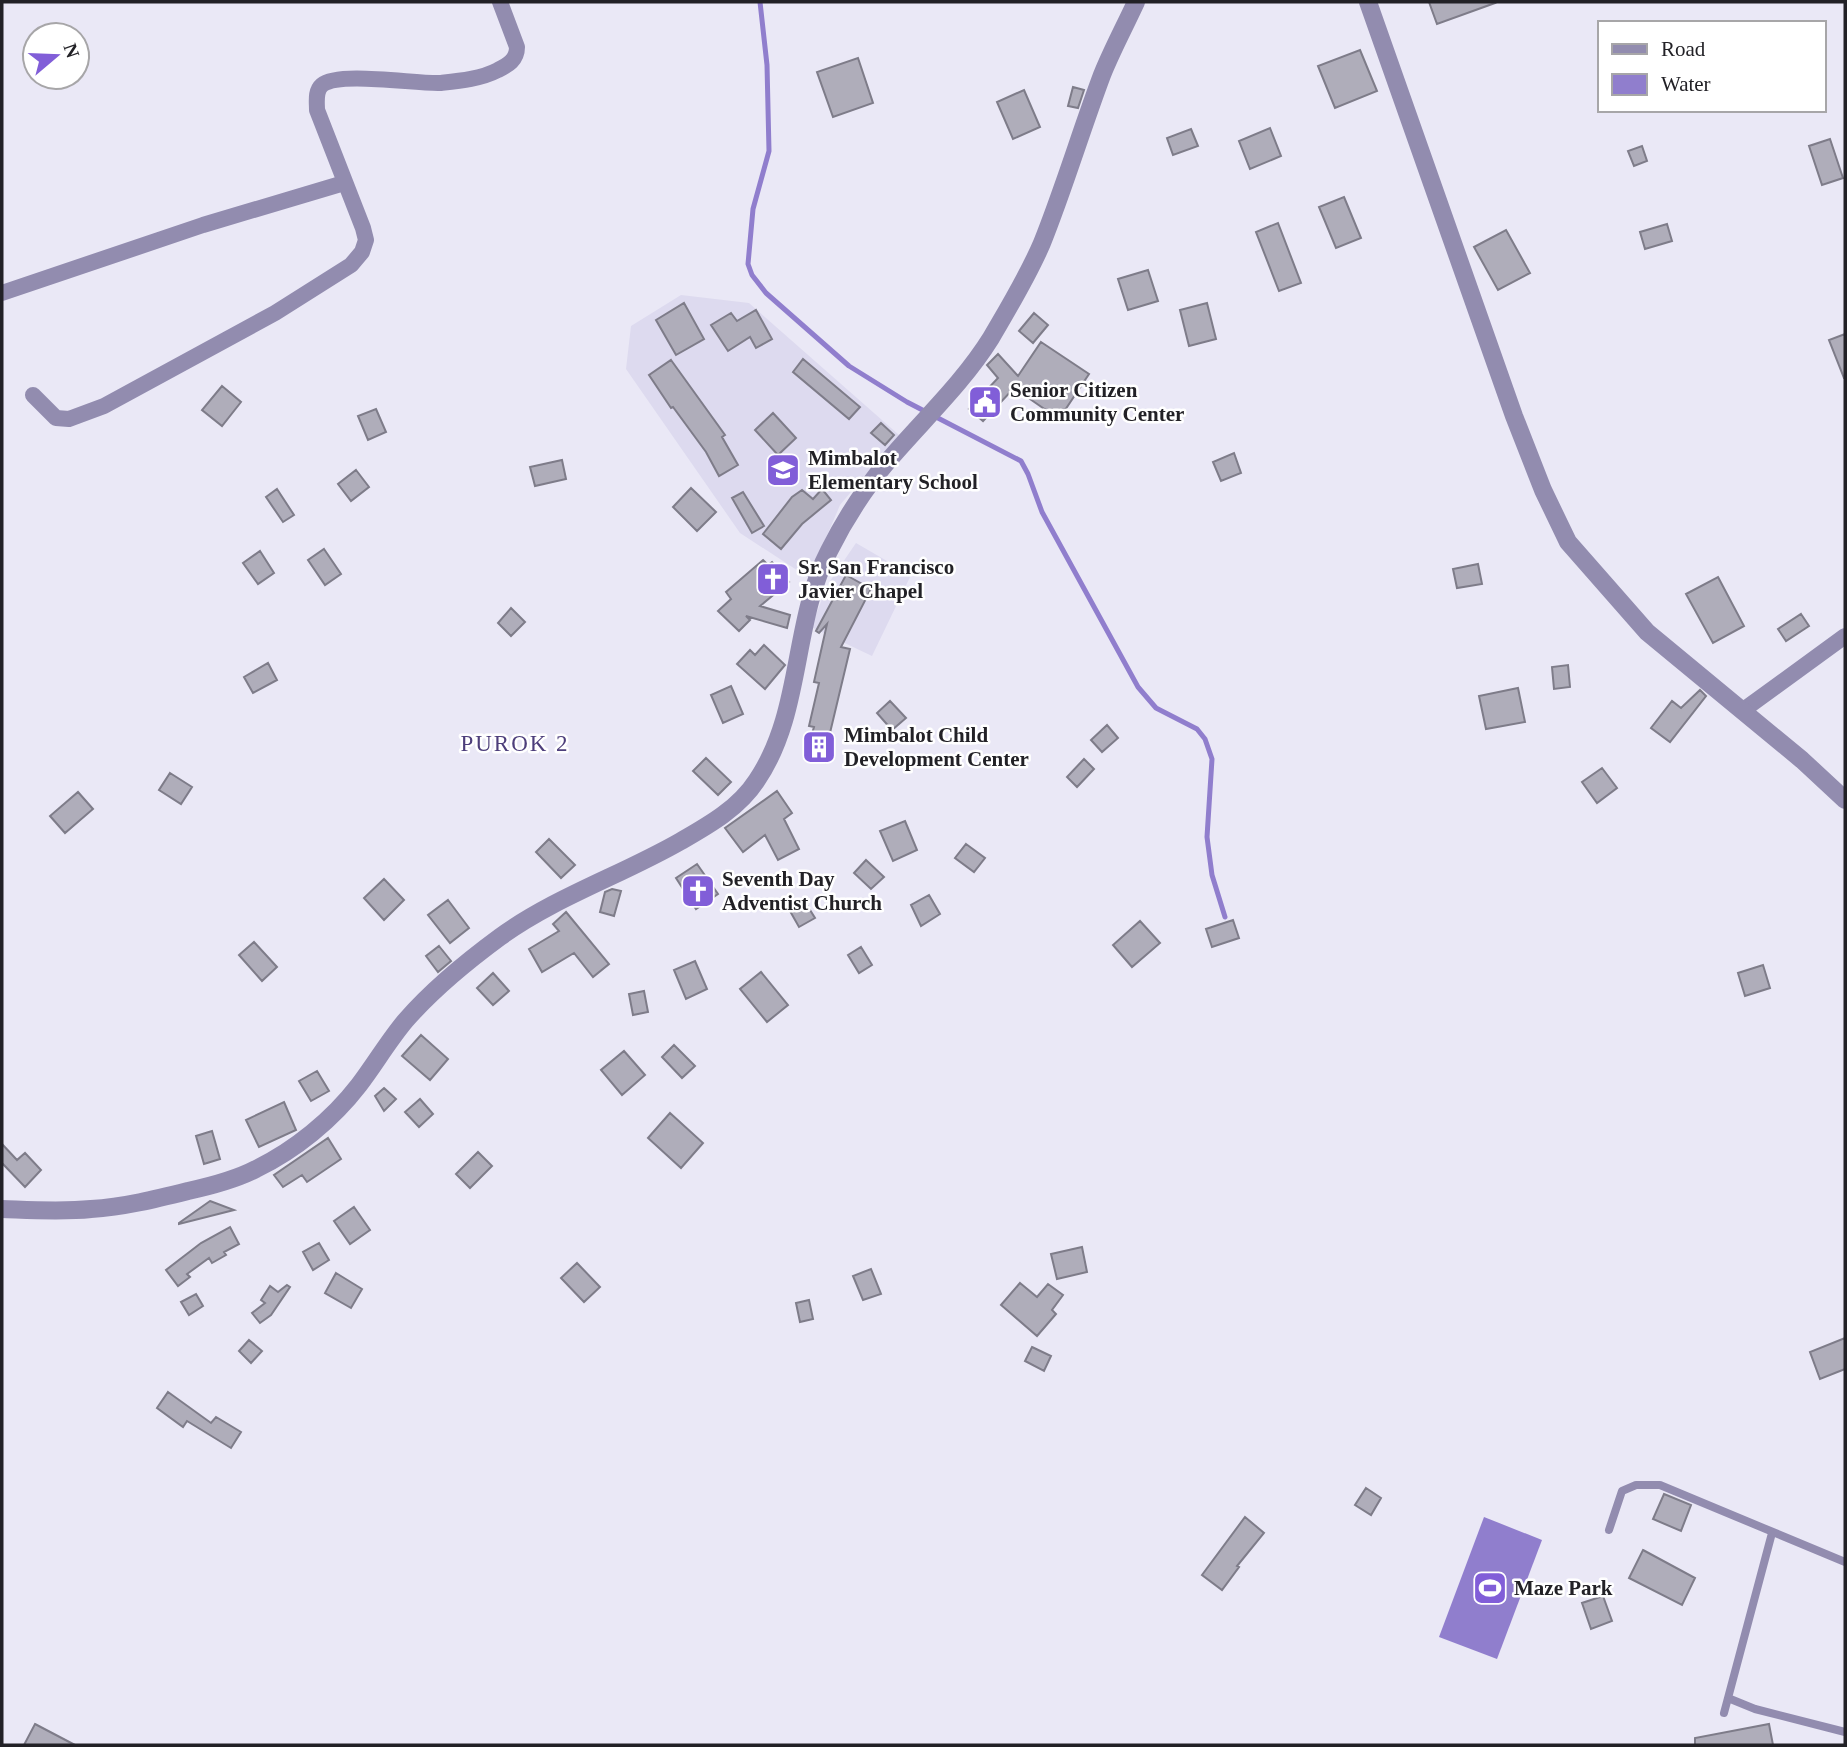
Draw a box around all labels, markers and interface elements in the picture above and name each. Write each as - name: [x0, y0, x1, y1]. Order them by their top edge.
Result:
- north arrow: [21, 21, 91, 91]
- legend: [1598, 21, 1826, 112]
- text: Road: [1661, 37, 1706, 61]
- text: N: [59, 41, 84, 61]
- text: Water: [1661, 72, 1711, 96]
- place label: Senior Citizen Community Center: [1010, 378, 1184, 426]
- public building icon: Senior Citizen Community Center: [966, 383, 1004, 421]
- place label: Mimbalot Elementary School: [808, 446, 978, 494]
- school or university icon: Mimbalot Elementary School: [764, 451, 802, 489]
- place label: Sr. San Francisco Javier Chapel: [798, 555, 954, 603]
- church icon: Sr. San Francisco Javier Chapel: [754, 560, 792, 598]
- place label: Mimbalot Child Development Center: [844, 723, 1029, 771]
- building icon: Mimbalot Child Development Center: [800, 728, 838, 766]
- district label: PUROK 2: [460, 731, 570, 756]
- place label: Seventh Day Adventist Church: [722, 867, 882, 915]
- church icon: Seventh Day Adventist Church: [679, 872, 717, 910]
- sports icon: Maze Park: [1471, 1569, 1509, 1607]
- place label: Maze Park: [1514, 1576, 1613, 1600]

